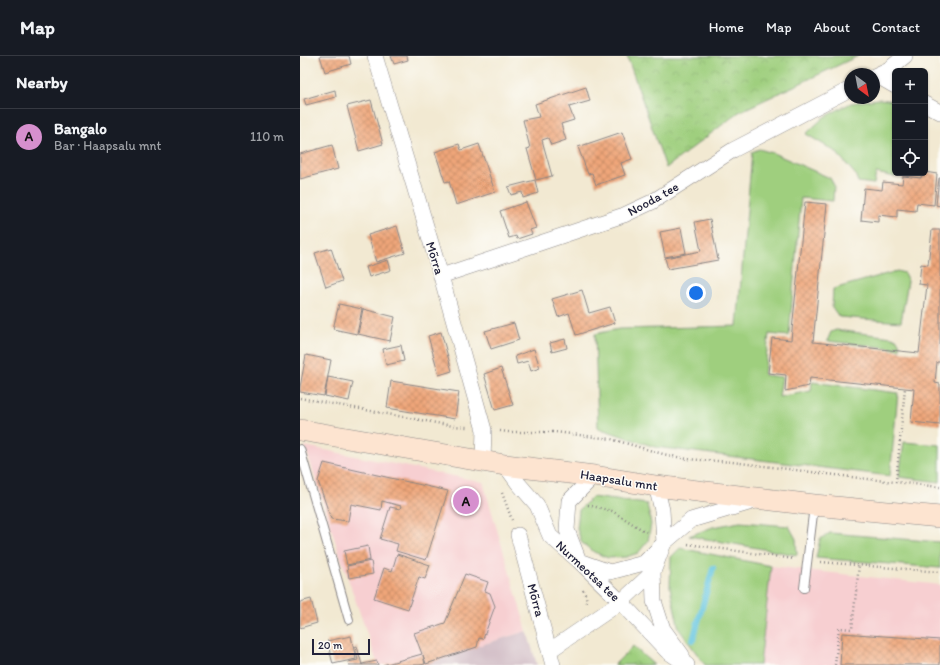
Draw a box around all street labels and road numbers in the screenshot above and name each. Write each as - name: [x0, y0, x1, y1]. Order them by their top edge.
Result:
- street label: Nooda tee: [625, 179, 681, 219]
- street label: Mõrra: [423, 240, 447, 277]
- street label: Haapsalu mnt: [579, 466, 659, 494]
- street label: Nurmeotsa tee: [553, 538, 623, 604]
- street label: Mõrra: [524, 582, 548, 618]

